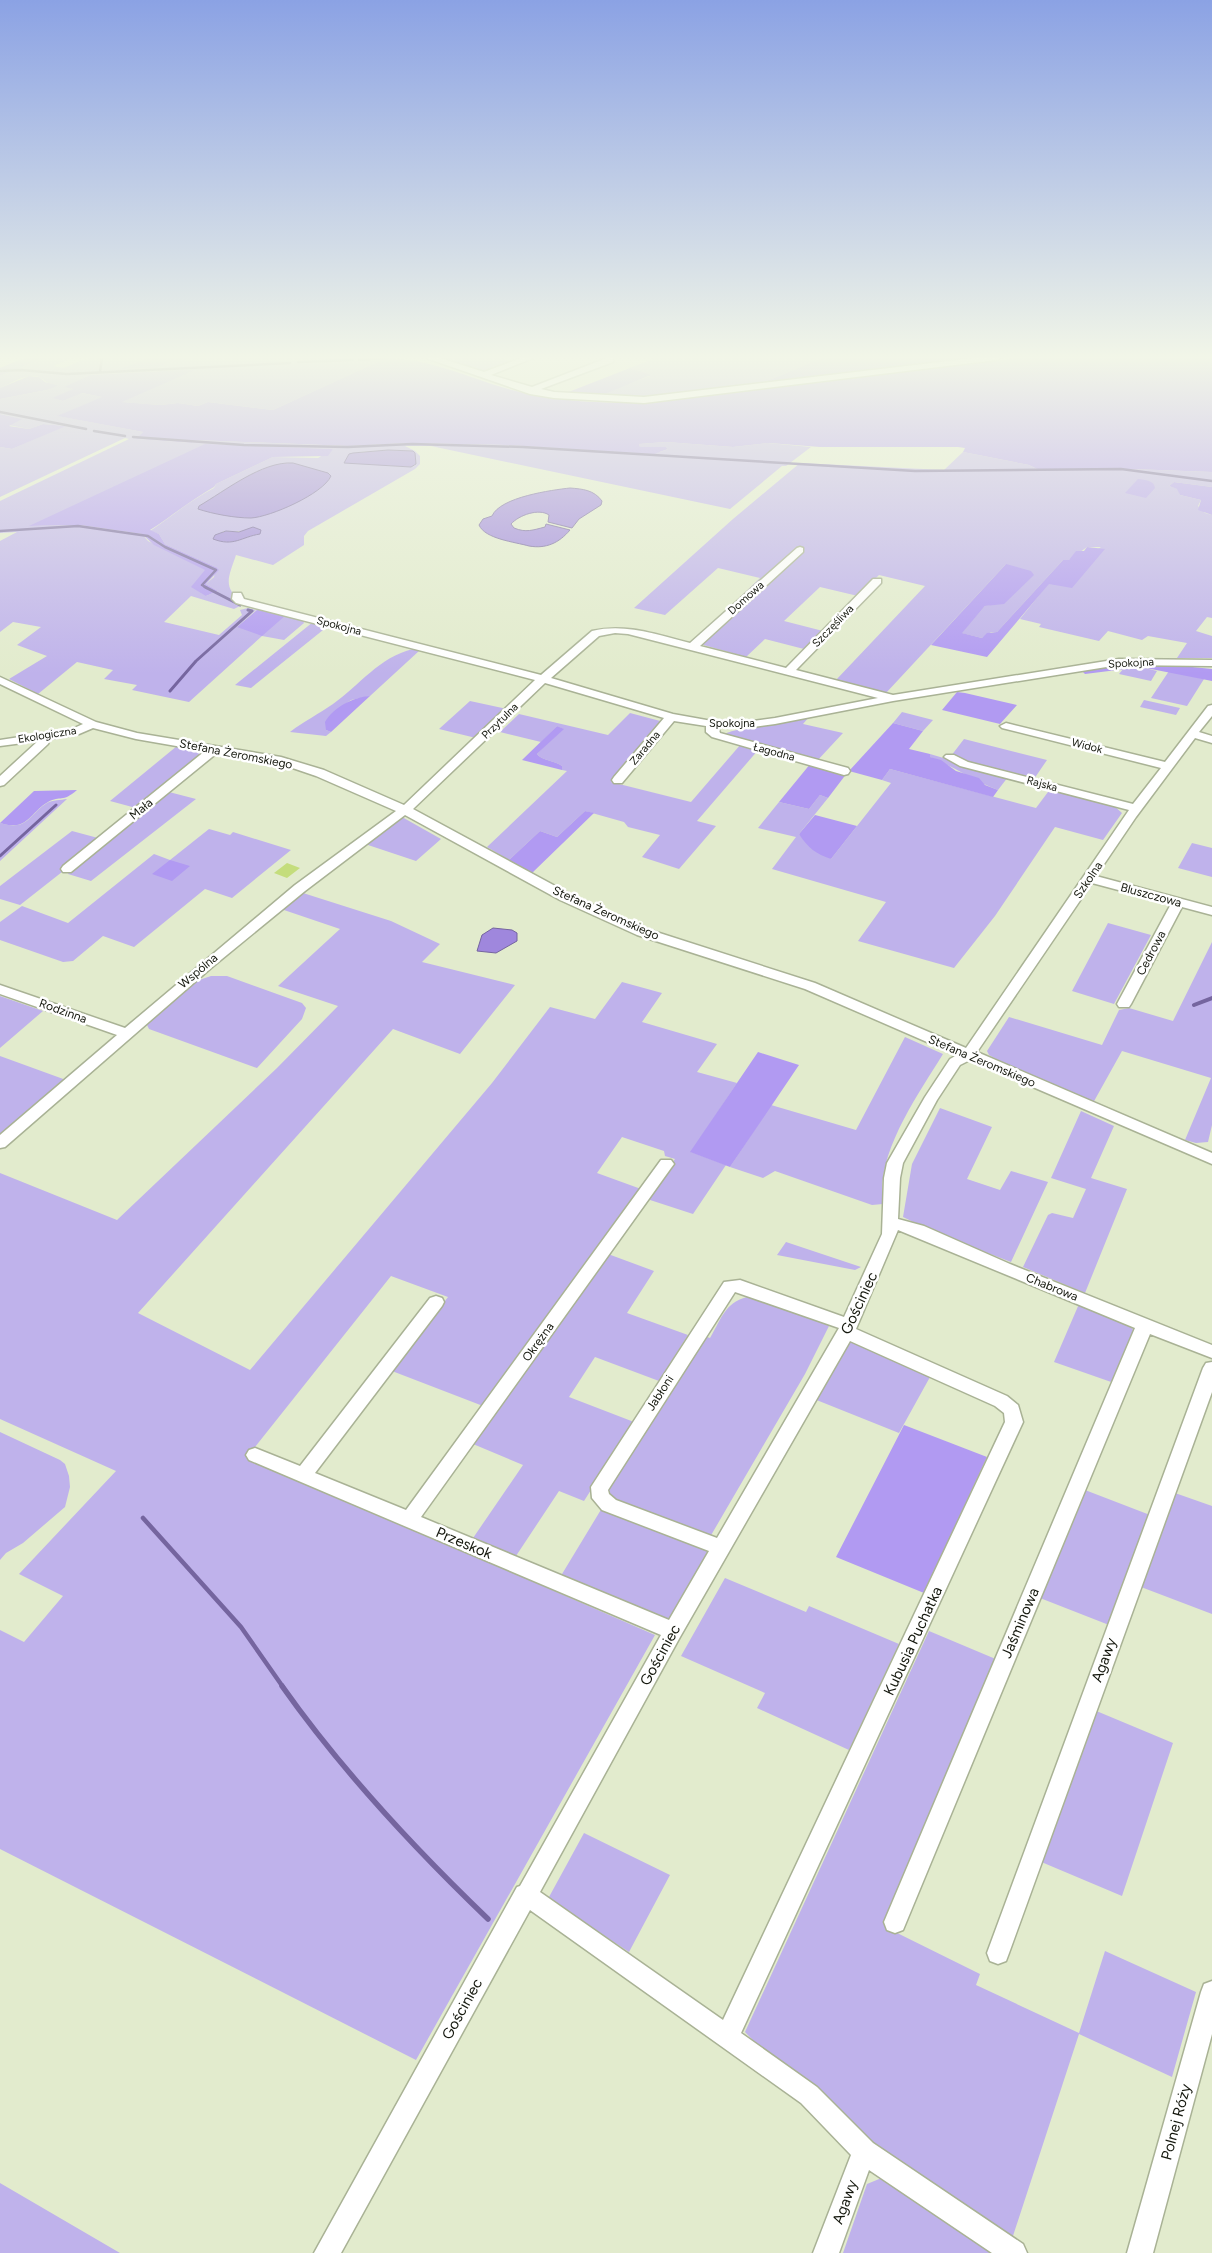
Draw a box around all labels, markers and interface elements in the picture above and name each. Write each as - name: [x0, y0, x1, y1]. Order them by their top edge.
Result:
- street label: Domowa: [725, 579, 767, 617]
- street label: Szczęśliwa: [810, 602, 856, 650]
- street label: Spokojna: [315, 614, 363, 638]
- street label: Spokojna: [1108, 655, 1154, 671]
- street label: Przytulna: [479, 700, 521, 742]
- street label: Spokojna: [709, 717, 755, 730]
- street label: Ekologiczna: [17, 724, 77, 746]
- street label: Zaradna: [627, 728, 663, 768]
- street label: Stefana Żeromskiego: [178, 736, 294, 772]
- street label: Widok: [1070, 736, 1104, 756]
- street label: Łagodna: [752, 740, 796, 764]
- street label: Rajska: [1025, 774, 1059, 794]
- street label: Mała: [127, 795, 155, 823]
- street label: Szkolna: [1071, 859, 1105, 901]
- street label: Bluszczowa: [1119, 880, 1183, 910]
- street label: Stefana Żeromskiego: [551, 883, 661, 943]
- street label: Cedrowa: [1133, 928, 1169, 978]
- street label: Wspólna: [176, 951, 220, 991]
- street label: Rodzinna: [37, 996, 89, 1026]
- street label: Stefana Żeromskiego: [926, 1032, 1038, 1090]
- street label: Gościniec: [837, 1269, 881, 1337]
- street label: Chabrowa: [1024, 1270, 1080, 1304]
- street label: Okrężna: [519, 1320, 557, 1364]
- street label: Jabłoni: [643, 1373, 677, 1413]
- street label: Przeskok: [433, 1523, 495, 1563]
- street label: Kubusia Puchatka: [880, 1584, 946, 1698]
- street label: Jaśminowa: [997, 1585, 1043, 1661]
- street label: Gościniec: [636, 1621, 684, 1689]
- street label: Agawy: [1088, 1635, 1120, 1685]
- street label: Gościniec: [438, 1975, 486, 2043]
- street label: Polnej Róży: [1157, 2082, 1195, 2162]
- street label: Agawy: [829, 2177, 861, 2227]

